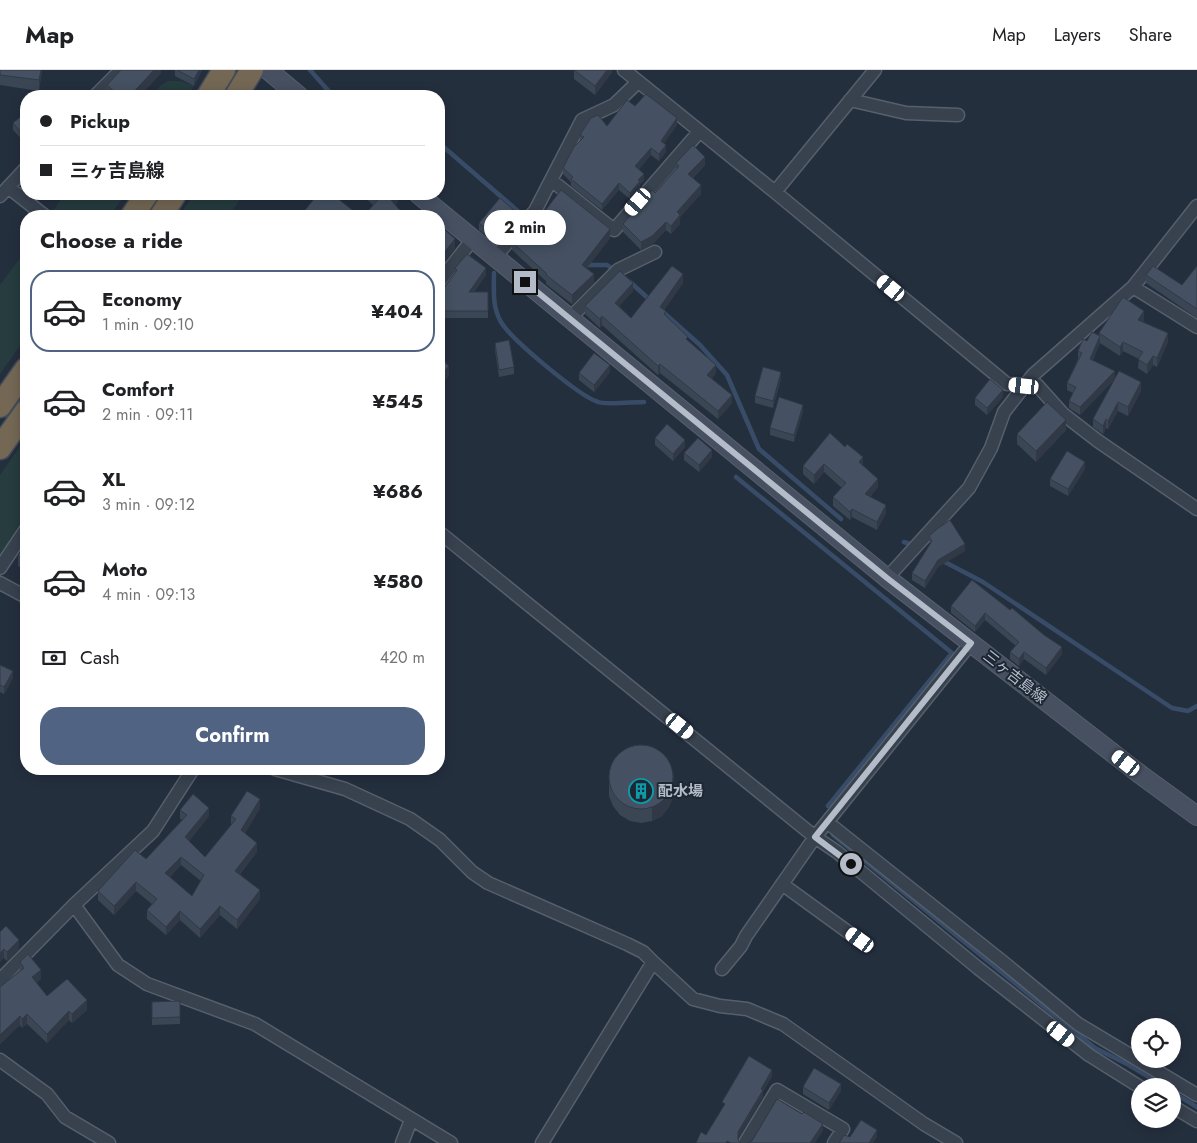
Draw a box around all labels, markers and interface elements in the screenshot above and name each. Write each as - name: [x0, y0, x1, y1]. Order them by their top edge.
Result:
- text: Map: [25, 17, 74, 52]
- text: Map: [992, 22, 1026, 48]
- text: Layers: [1054, 22, 1101, 48]
- text: Share: [1129, 22, 1172, 48]
- text: Pickup: [70, 108, 130, 135]
- text: 三ヶ吉島線: [70, 157, 165, 184]
- car: [622, 186, 653, 218]
- callout: 2 min: [484, 210, 566, 244]
- text: 2 min: [504, 216, 546, 239]
- text: Choose a ride: [40, 224, 183, 256]
- route end: [514, 271, 536, 293]
- car: [874, 273, 907, 303]
- text: Economy: [102, 286, 182, 313]
- icon: car: [42, 289, 87, 334]
- text: ¥404: [371, 298, 423, 325]
- text: 1 min · 09:10: [102, 313, 194, 336]
- text: Comfort: [102, 376, 174, 403]
- car: [1008, 377, 1039, 395]
- icon: car: [42, 379, 87, 424]
- text: ¥545: [373, 388, 423, 415]
- text: 2 min · 09:11: [102, 403, 193, 426]
- text: XL: [102, 466, 125, 493]
- icon: car: [42, 469, 87, 514]
- text: ¥686: [373, 478, 423, 505]
- text: 3 min · 09:12: [102, 493, 195, 516]
- text: Moto: [102, 556, 147, 583]
- icon: car: [42, 559, 87, 604]
- text: ¥580: [374, 568, 423, 595]
- text: 4 min · 09:13: [102, 583, 195, 606]
- icon: cash: [40, 644, 68, 672]
- text: Cash: [80, 644, 120, 671]
- street label: 三ヶ吉島線: [979, 645, 1051, 709]
- text: 420 m: [380, 646, 425, 669]
- button: Confirm: [40, 707, 425, 765]
- car: [663, 711, 696, 741]
- car: [1109, 748, 1142, 778]
- building icon: 配水場: [628, 778, 654, 804]
- place label: 配水場: [658, 780, 703, 802]
- route start: [840, 853, 862, 875]
- car: [843, 925, 876, 955]
- map controls: [1131, 1018, 1181, 1128]
- button: locate: [1131, 1018, 1181, 1068]
- car: [1044, 1019, 1077, 1049]
- button: layers: [1131, 1078, 1181, 1128]

